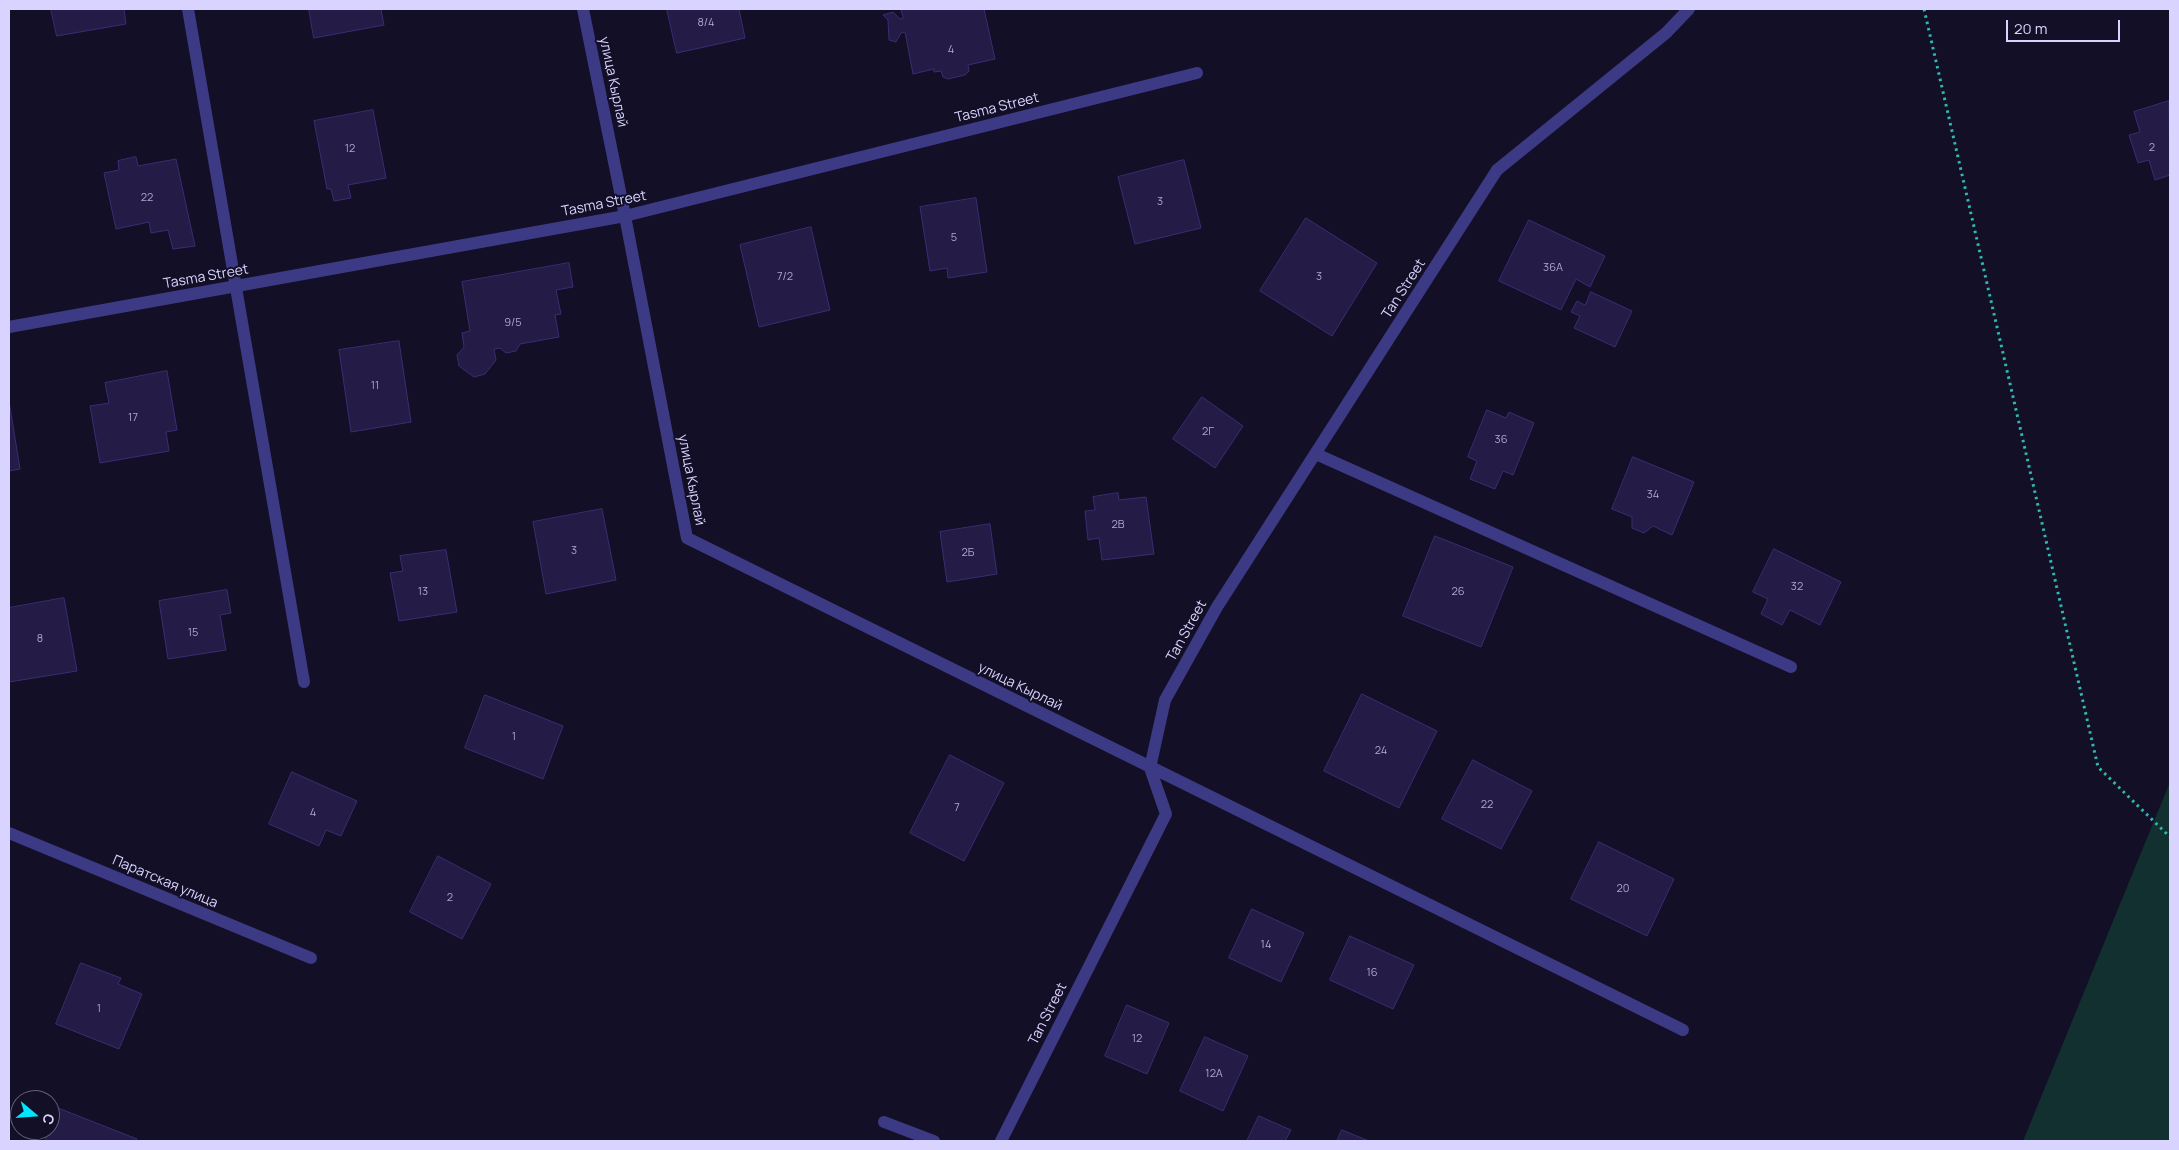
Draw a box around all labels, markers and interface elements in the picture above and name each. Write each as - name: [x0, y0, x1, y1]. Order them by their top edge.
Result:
- scale bar: [2009, 10, 2123, 42]
- house number: 8/4: [697, 16, 715, 30]
- text: 20 m: [2014, 18, 2047, 39]
- street label: улица Кырлай: [595, 35, 631, 129]
- house number: 4: [948, 43, 954, 57]
- street label: Tasma Street: [953, 89, 1041, 127]
- house number: 2: [2149, 141, 2155, 155]
- house number: 12: [345, 142, 355, 156]
- street label: Tasma Street: [560, 188, 648, 220]
- house number: 22: [141, 191, 153, 205]
- house number: 3: [1157, 195, 1163, 209]
- house number: 5: [951, 231, 957, 245]
- street label: Tan Street: [1379, 256, 1429, 322]
- street label: Tasma Street: [162, 261, 250, 293]
- house number: 36А: [1543, 261, 1563, 275]
- house number: 7/2: [777, 270, 793, 284]
- house number: 3: [1316, 270, 1322, 284]
- house number: 9/5: [504, 316, 522, 330]
- house number: 11: [371, 379, 379, 393]
- house number: 17: [128, 411, 138, 425]
- house number: 2Г: [1202, 425, 1214, 439]
- street label: улица Кырлай: [674, 433, 708, 527]
- house number: 36: [1495, 433, 1507, 447]
- house number: 34: [1647, 488, 1659, 502]
- house number: 2В: [1111, 518, 1125, 532]
- house number: 3: [571, 544, 577, 558]
- house number: 2Б: [962, 546, 974, 560]
- house number: 32: [1791, 580, 1803, 594]
- house number: 13: [418, 585, 428, 599]
- house number: 26: [1451, 585, 1465, 599]
- street label: Tan Street: [1163, 597, 1211, 665]
- house number: 15: [188, 626, 198, 640]
- house number: 8: [37, 632, 43, 646]
- street label: улица Кырлай: [975, 659, 1065, 715]
- house number: 1: [512, 730, 516, 744]
- house number: 24: [1375, 744, 1387, 758]
- house number: 22: [1481, 798, 1493, 812]
- house number: 7: [954, 801, 960, 815]
- house number: 4: [310, 806, 316, 820]
- street label: Паратская улица: [110, 852, 220, 912]
- house number: 20: [1617, 882, 1629, 896]
- house number: 2: [447, 891, 453, 905]
- house number: 14: [1261, 938, 1271, 952]
- house number: 16: [1366, 966, 1378, 980]
- street label: Tan Street: [1025, 980, 1071, 1048]
- house number: 1: [97, 1002, 101, 1016]
- house number: 12: [1132, 1032, 1142, 1046]
- house number: 12А: [1205, 1067, 1223, 1081]
- north arrow: [10, 1090, 60, 1140]
- text: С: [38, 1112, 59, 1127]

